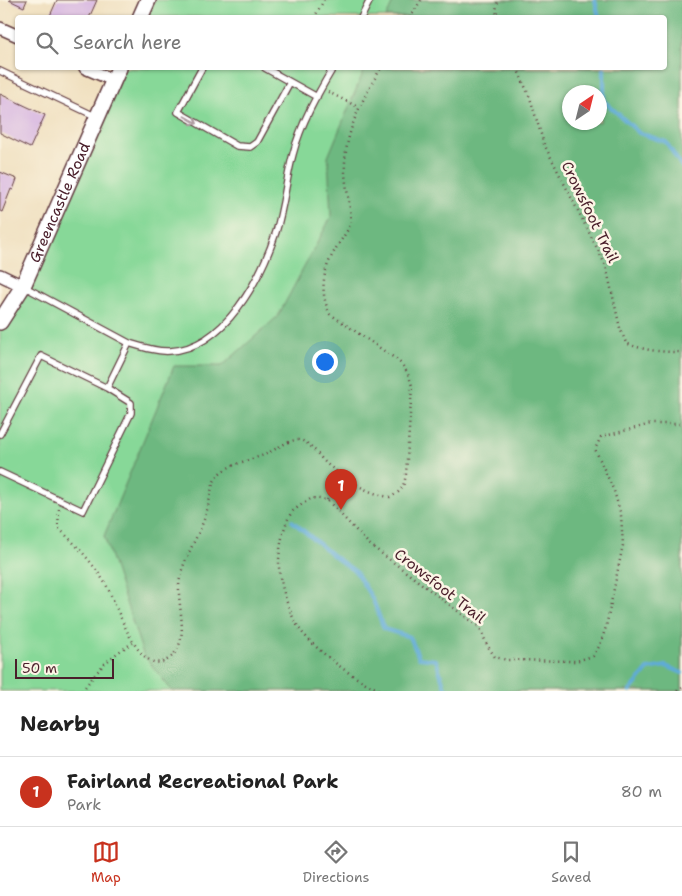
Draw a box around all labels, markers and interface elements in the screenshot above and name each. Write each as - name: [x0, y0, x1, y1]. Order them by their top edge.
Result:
- search box: [15, 15, 667, 70]
- icon: search: [33, 29, 61, 57]
- text: Search here: [73, 30, 182, 55]
- north arrow: [562, 85, 607, 130]
- one-way arrow: [183, 115, 198, 125]
- street label: Greencastle Road: [25, 139, 95, 266]
- street label: Crowsfoot Trail: [557, 158, 623, 267]
- your location: [312, 349, 338, 375]
- pin: 1: [325, 469, 357, 510]
- street label: Crowsfoot Trail: [390, 544, 490, 628]
- scale bar: [15, 656, 114, 679]
- text: 50 m: [22, 659, 57, 677]
- text: Nearby: [20, 710, 100, 738]
- text: Fairland Recreational Park: [67, 769, 339, 794]
- text: 1: [32, 781, 40, 802]
- text: 80 m: [621, 781, 662, 802]
- text: Park: [67, 794, 101, 815]
- tab: Map: [91, 838, 121, 886]
- tab: Directions: [303, 838, 369, 886]
- tab: Saved: [551, 838, 591, 886]

